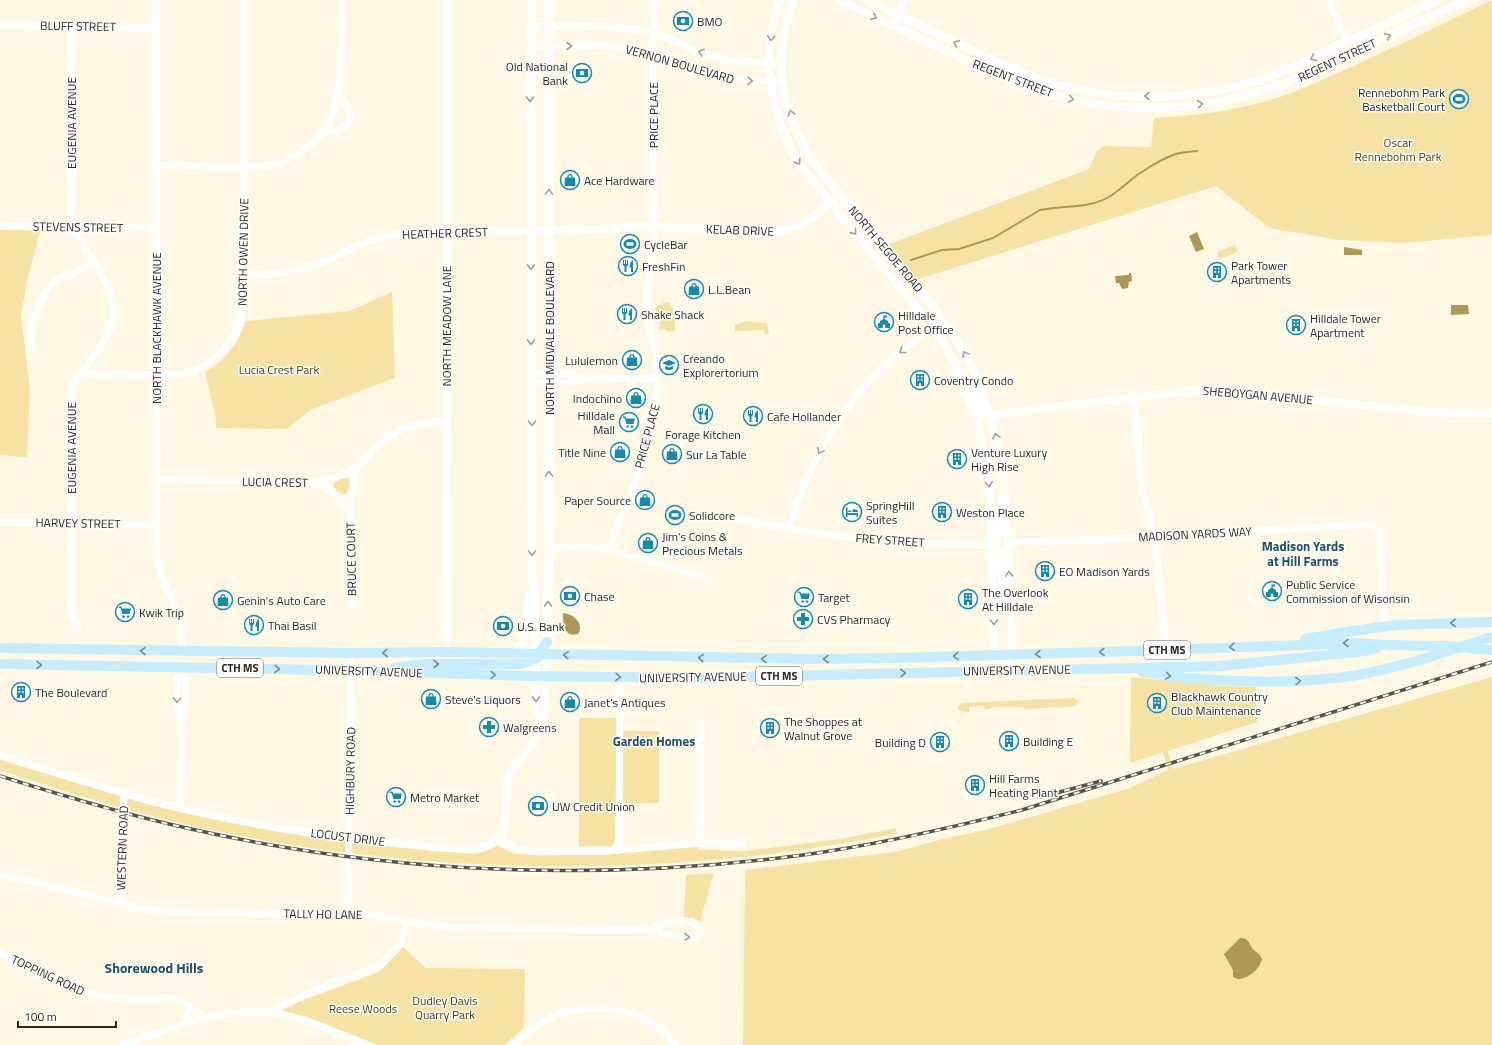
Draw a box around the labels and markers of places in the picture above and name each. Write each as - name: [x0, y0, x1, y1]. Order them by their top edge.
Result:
- bank icon: BMO: [672, 10, 694, 32]
- place label: BMO: [697, 12, 722, 31]
- place label: Old National Bank: [506, 57, 568, 90]
- bank icon: Old National Bank: [571, 62, 593, 84]
- place label: Rennebohm Park Basketball Court: [1358, 83, 1446, 116]
- sports icon: Rennebohm Park Basketball Court: [1448, 88, 1470, 110]
- shop icon: Ace Hardware: [559, 169, 581, 191]
- place label: Ace Hardware: [584, 171, 655, 190]
- sports icon: CycleBar: [619, 233, 641, 255]
- place label: CycleBar: [644, 235, 688, 254]
- restaurant icon: FreshFin: [617, 255, 639, 277]
- place label: Park Tower Apartments: [1231, 256, 1292, 289]
- place label: FreshFin: [642, 257, 686, 276]
- building icon: Park Tower Apartments: [1206, 261, 1228, 283]
- shop icon: L.L.Bean: [683, 278, 705, 300]
- place label: L.L.Bean: [708, 280, 751, 299]
- restaurant icon: Shake Shack: [616, 303, 638, 325]
- place label: Shake Shack: [641, 305, 704, 324]
- place label: Hilldale Post Office: [898, 306, 954, 339]
- place label: Hilldale Tower Apartment: [1310, 309, 1381, 342]
- public building icon: Hilldale Post Office: [873, 311, 895, 333]
- building icon: Hilldale Tower Apartment: [1285, 314, 1307, 336]
- shop icon: Lululemon: [621, 349, 643, 371]
- place label: Creando Explorertorium: [683, 349, 758, 382]
- place label: Lululemon: [565, 351, 618, 370]
- school or university icon: Creando Explorertorium: [658, 354, 680, 376]
- building icon: Coventry Condo: [909, 369, 931, 391]
- place label: Coventry Condo: [934, 371, 1013, 390]
- shop icon: Indochino: [625, 387, 647, 409]
- place label: Indochino: [573, 389, 622, 408]
- restaurant icon: Forage Kitchen: [692, 403, 714, 425]
- restaurant icon: Cafe Hollander: [742, 405, 764, 427]
- place label: Hilldale Mall: [578, 406, 615, 439]
- place label: Cafe Hollander: [767, 407, 841, 426]
- supermarket icon: Hilldale Mall: [618, 411, 640, 433]
- place label: Forage Kitchen: [665, 425, 741, 444]
- shop icon: Title Nine: [609, 441, 631, 463]
- place label: Title Nine: [558, 443, 606, 462]
- shop icon: Sur La Table: [661, 443, 683, 465]
- place label: Venture Luxury High Rise: [971, 443, 1047, 476]
- place label: Sur La Table: [686, 445, 746, 464]
- building icon: Venture Luxury High Rise: [946, 448, 968, 470]
- shop icon: Paper Source: [634, 489, 656, 511]
- place label: Paper Source: [564, 491, 631, 510]
- place label: SpringHill Suites: [866, 496, 915, 529]
- hotel icon: SpringHill Suites: [841, 501, 863, 523]
- building icon: Weston Place: [931, 501, 953, 523]
- place label: Weston Place: [956, 503, 1025, 522]
- sports icon: Solidcore: [664, 504, 686, 526]
- place label: Solidcore: [689, 506, 735, 525]
- place label: Jim's Coins & Precious Metals: [662, 527, 743, 560]
- shop icon: Jim's Coins & Precious Metals: [637, 532, 659, 554]
- building icon: EO Madison Yards: [1034, 560, 1056, 582]
- place label: EO Madison Yards: [1059, 562, 1150, 581]
- place label: Public Service Commission of Wisonsin: [1286, 575, 1410, 608]
- public building icon: Public Service Commission of Wisonsin: [1261, 580, 1283, 602]
- place label: The Overlook At Hilldale: [982, 583, 1049, 616]
- bank icon: Chase: [559, 585, 581, 607]
- supermarket icon: Target: [793, 586, 815, 608]
- place label: Chase: [584, 587, 615, 606]
- place label: Target: [818, 588, 851, 607]
- building icon: The Overlook At Hilldale: [957, 588, 979, 610]
- shop icon: Genin's Auto Care: [212, 589, 234, 611]
- place label: Genin's Auto Care: [237, 591, 326, 610]
- supermarket icon: Kwik Trip: [114, 601, 136, 623]
- place label: Kwik Trip: [139, 603, 184, 622]
- pharmacy icon: CVS Pharmacy: [792, 608, 814, 630]
- place label: CVS Pharmacy: [817, 610, 891, 629]
- restaurant icon: Thai Basil: [243, 614, 265, 636]
- bank icon: U.S. Bank: [492, 615, 514, 637]
- place label: Thai Basil: [268, 616, 316, 635]
- place label: U.S. Bank: [517, 617, 565, 636]
- building icon: The Boulevard: [10, 681, 32, 703]
- place label: The Boulevard: [35, 683, 107, 702]
- place label: Blackhawk Country Club Maintenance: [1171, 687, 1268, 720]
- shop icon: Steve's Liquors: [420, 688, 442, 710]
- place label: Steve's Liquors: [445, 690, 521, 709]
- shop icon: Janet's Antiques: [559, 691, 581, 713]
- building icon: Blackhawk Country Club Maintenance: [1146, 692, 1168, 714]
- place label: Janet's Antiques: [584, 693, 666, 712]
- place label: The Shoppes at Walnut Grove: [784, 712, 863, 745]
- pharmacy icon: Walgreens: [478, 716, 500, 738]
- building icon: The Shoppes at Walnut Grove: [759, 717, 781, 739]
- place label: Walgreens: [503, 718, 557, 737]
- building icon: Building E: [998, 730, 1020, 752]
- building icon: Building D: [929, 731, 951, 753]
- place label: Building E: [1023, 732, 1073, 751]
- place label: Building D: [875, 733, 926, 752]
- place label: Hill Farms Heating Plant: [989, 769, 1059, 802]
- building icon: Hill Farms Heating Plant: [964, 774, 986, 796]
- supermarket icon: Metro Market: [385, 786, 407, 808]
- place label: Metro Market: [410, 788, 480, 807]
- bank icon: UW Credit Union: [527, 795, 549, 817]
- place label: UW Credit Union: [552, 797, 635, 816]

